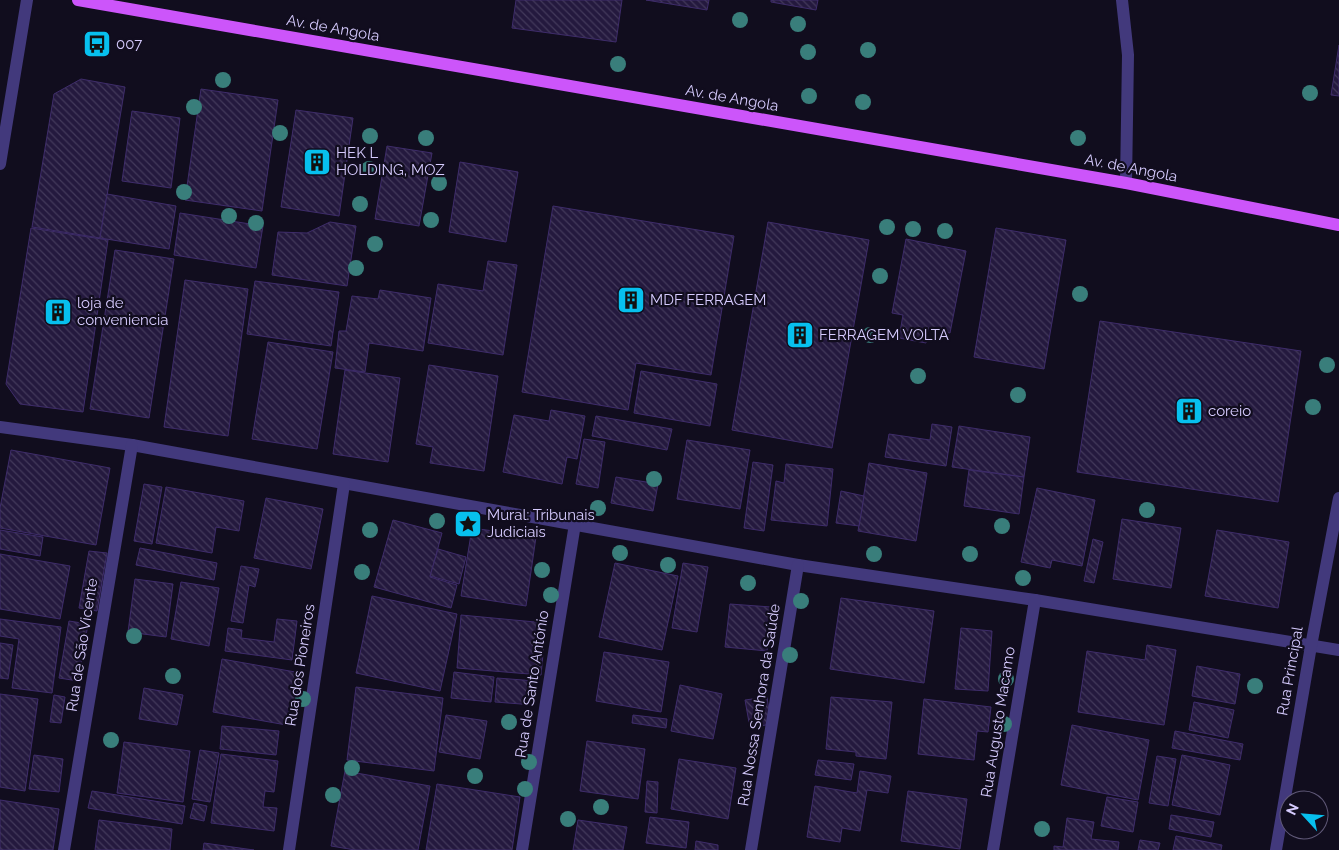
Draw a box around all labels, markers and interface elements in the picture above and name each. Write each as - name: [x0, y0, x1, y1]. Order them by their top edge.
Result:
- street label: Av. de Angola: [285, 11, 381, 45]
- bus stop icon: 007: [82, 29, 112, 59]
- place label: 007: [116, 35, 142, 53]
- street label: Av. de Angola: [684, 81, 780, 115]
- place label: HEK L HOLDING, MOZ: [336, 144, 445, 179]
- building icon: HEK L HOLDING, MOZ: [302, 147, 332, 177]
- street label: Av. de Angola: [1083, 150, 1179, 186]
- building icon: MDF FERRAGEM: [616, 285, 646, 315]
- place label: MDF FERRAGEM: [650, 291, 766, 309]
- place label: loja de conveniencia: [77, 294, 168, 329]
- building icon: loja de conveniencia: [43, 297, 73, 327]
- building icon: FERRAGEM VOLTA: [785, 320, 815, 350]
- place label: FERRAGEM VOLTA: [819, 326, 949, 344]
- building icon: coreio: [1174, 396, 1204, 426]
- place label: coreio: [1208, 402, 1251, 420]
- place label: Mural: Tribunais Judiciais: [487, 506, 595, 541]
- place icon: Mural: Tribunais Judiciais: [453, 509, 483, 539]
- street label: Rua de São Vicente: [63, 577, 101, 713]
- street label: Rua Nossa Senhora da Saúde: [734, 602, 784, 807]
- street label: Rua dos Pioneiros: [281, 603, 319, 727]
- street label: Rua de Santo António: [511, 609, 553, 759]
- street label: Rua Principal: [1273, 624, 1307, 717]
- street label: Rua Augusto Macamo: [977, 645, 1019, 799]
- north arrow: [1279, 790, 1329, 840]
- text: N: [1283, 801, 1302, 818]

